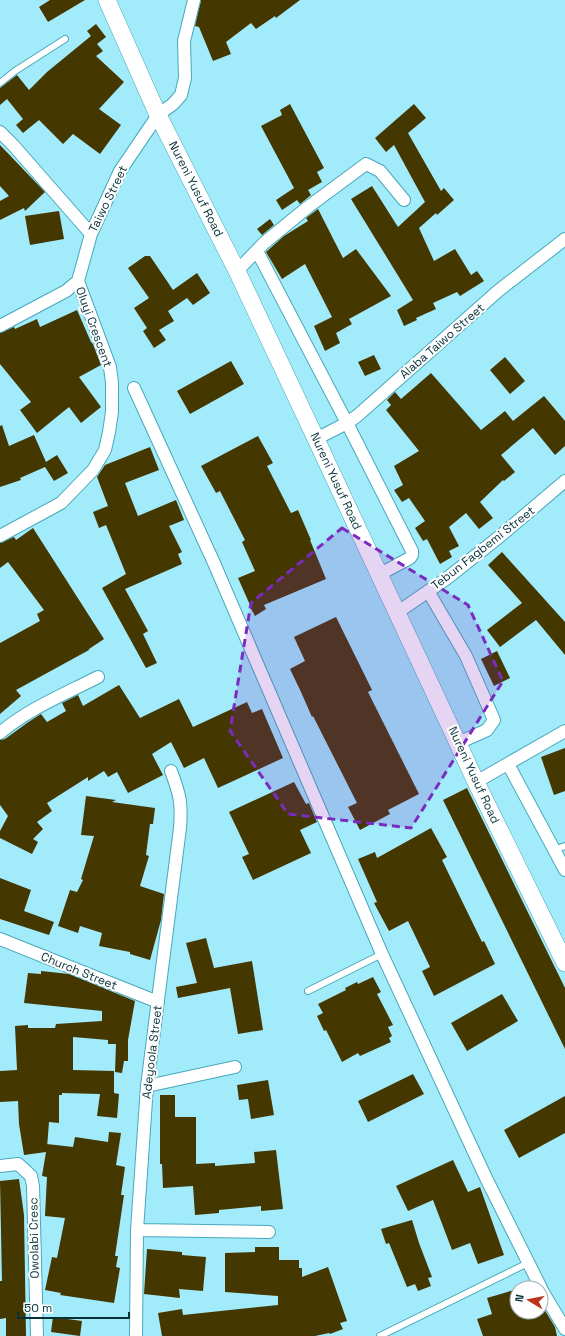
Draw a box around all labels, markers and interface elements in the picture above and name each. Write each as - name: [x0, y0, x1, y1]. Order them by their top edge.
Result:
- street label: Nureni Yusuf Road: [165, 138, 227, 240]
- street label: Taiwo Street: [85, 163, 131, 235]
- street label: Oluyi Crescent: [72, 285, 116, 369]
- street label: Alaba Taiwo Street: [396, 300, 488, 382]
- street label: Nureni Yusuf Road: [307, 430, 365, 532]
- street label: Tebun Fagbemi Street: [428, 503, 538, 593]
- street label: Nureni Yusuf Road: [445, 724, 503, 826]
- street label: Church Street: [38, 948, 120, 994]
- street label: Adeyoola Street: [138, 1004, 166, 1100]
- street label: Owolabi Cresc: [25, 1197, 43, 1279]
- north arrow: [509, 1280, 549, 1320]
- text: N: [512, 1293, 527, 1303]
- scale bar: [18, 1294, 129, 1320]
- text: 50 m: [24, 1300, 52, 1316]

